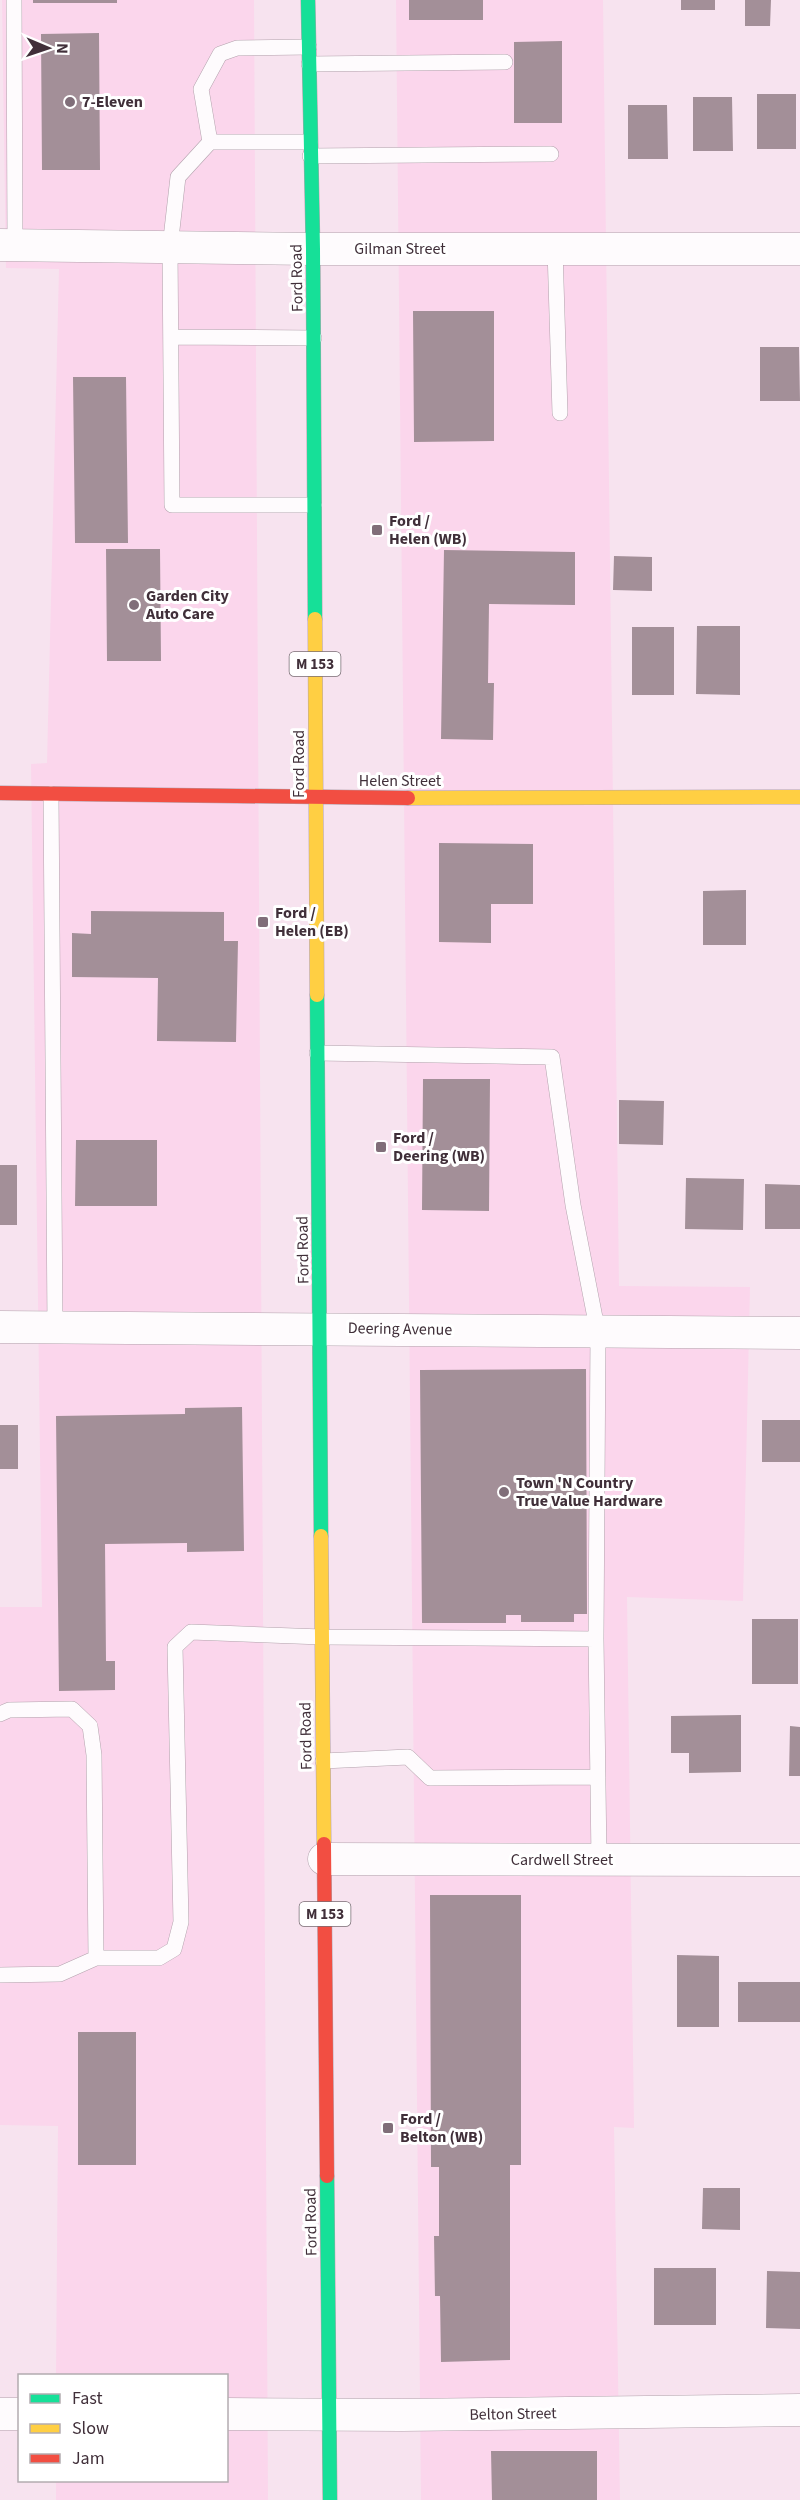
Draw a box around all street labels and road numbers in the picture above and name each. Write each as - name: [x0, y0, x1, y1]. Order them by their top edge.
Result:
- street label: Gilman Street: [354, 238, 446, 260]
- street label: Ford Road: [285, 244, 309, 312]
- road number: M 153: [290, 652, 340, 676]
- street label: Ford Road: [288, 730, 310, 798]
- street label: Helen Street: [359, 770, 442, 792]
- street label: Ford Road: [291, 1216, 315, 1284]
- street label: Deering Avenue: [348, 1317, 453, 1341]
- street label: Ford Road: [294, 1702, 318, 1770]
- street label: Cardwell Street: [511, 1849, 614, 1871]
- road number: M 153: [300, 1902, 350, 1926]
- street label: Ford Road: [299, 2188, 323, 2256]
- street label: Belton Street: [469, 2402, 557, 2426]

